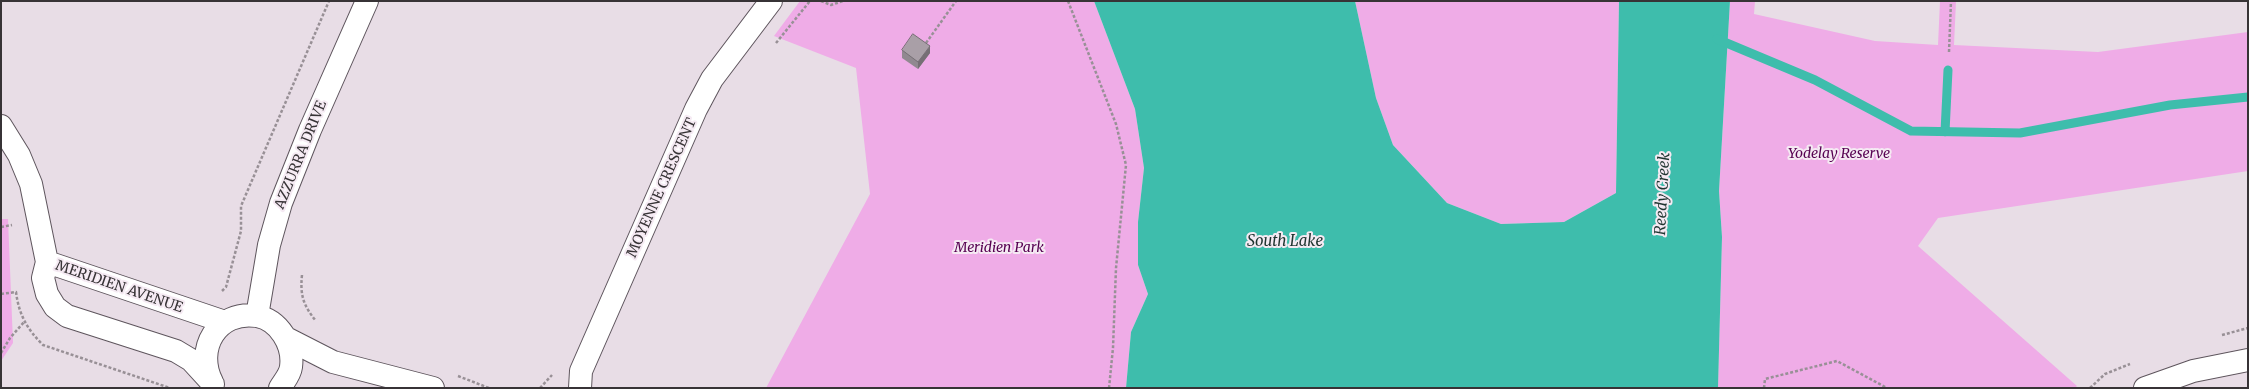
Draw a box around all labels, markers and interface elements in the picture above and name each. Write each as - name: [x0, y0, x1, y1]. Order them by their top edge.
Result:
- street label: AZZURRA DRIVE: [272, 98, 330, 212]
- street label: MOYENNE CRESCENT: [624, 116, 700, 260]
- park label: Yodelay Reserve: [1788, 146, 1890, 162]
- water label: Reedy Creek: [1652, 152, 1674, 236]
- water label: South Lake: [1247, 233, 1323, 251]
- park label: Meridien Park: [954, 240, 1044, 256]
- street label: MERIDIEN AVENUE: [53, 257, 185, 317]

